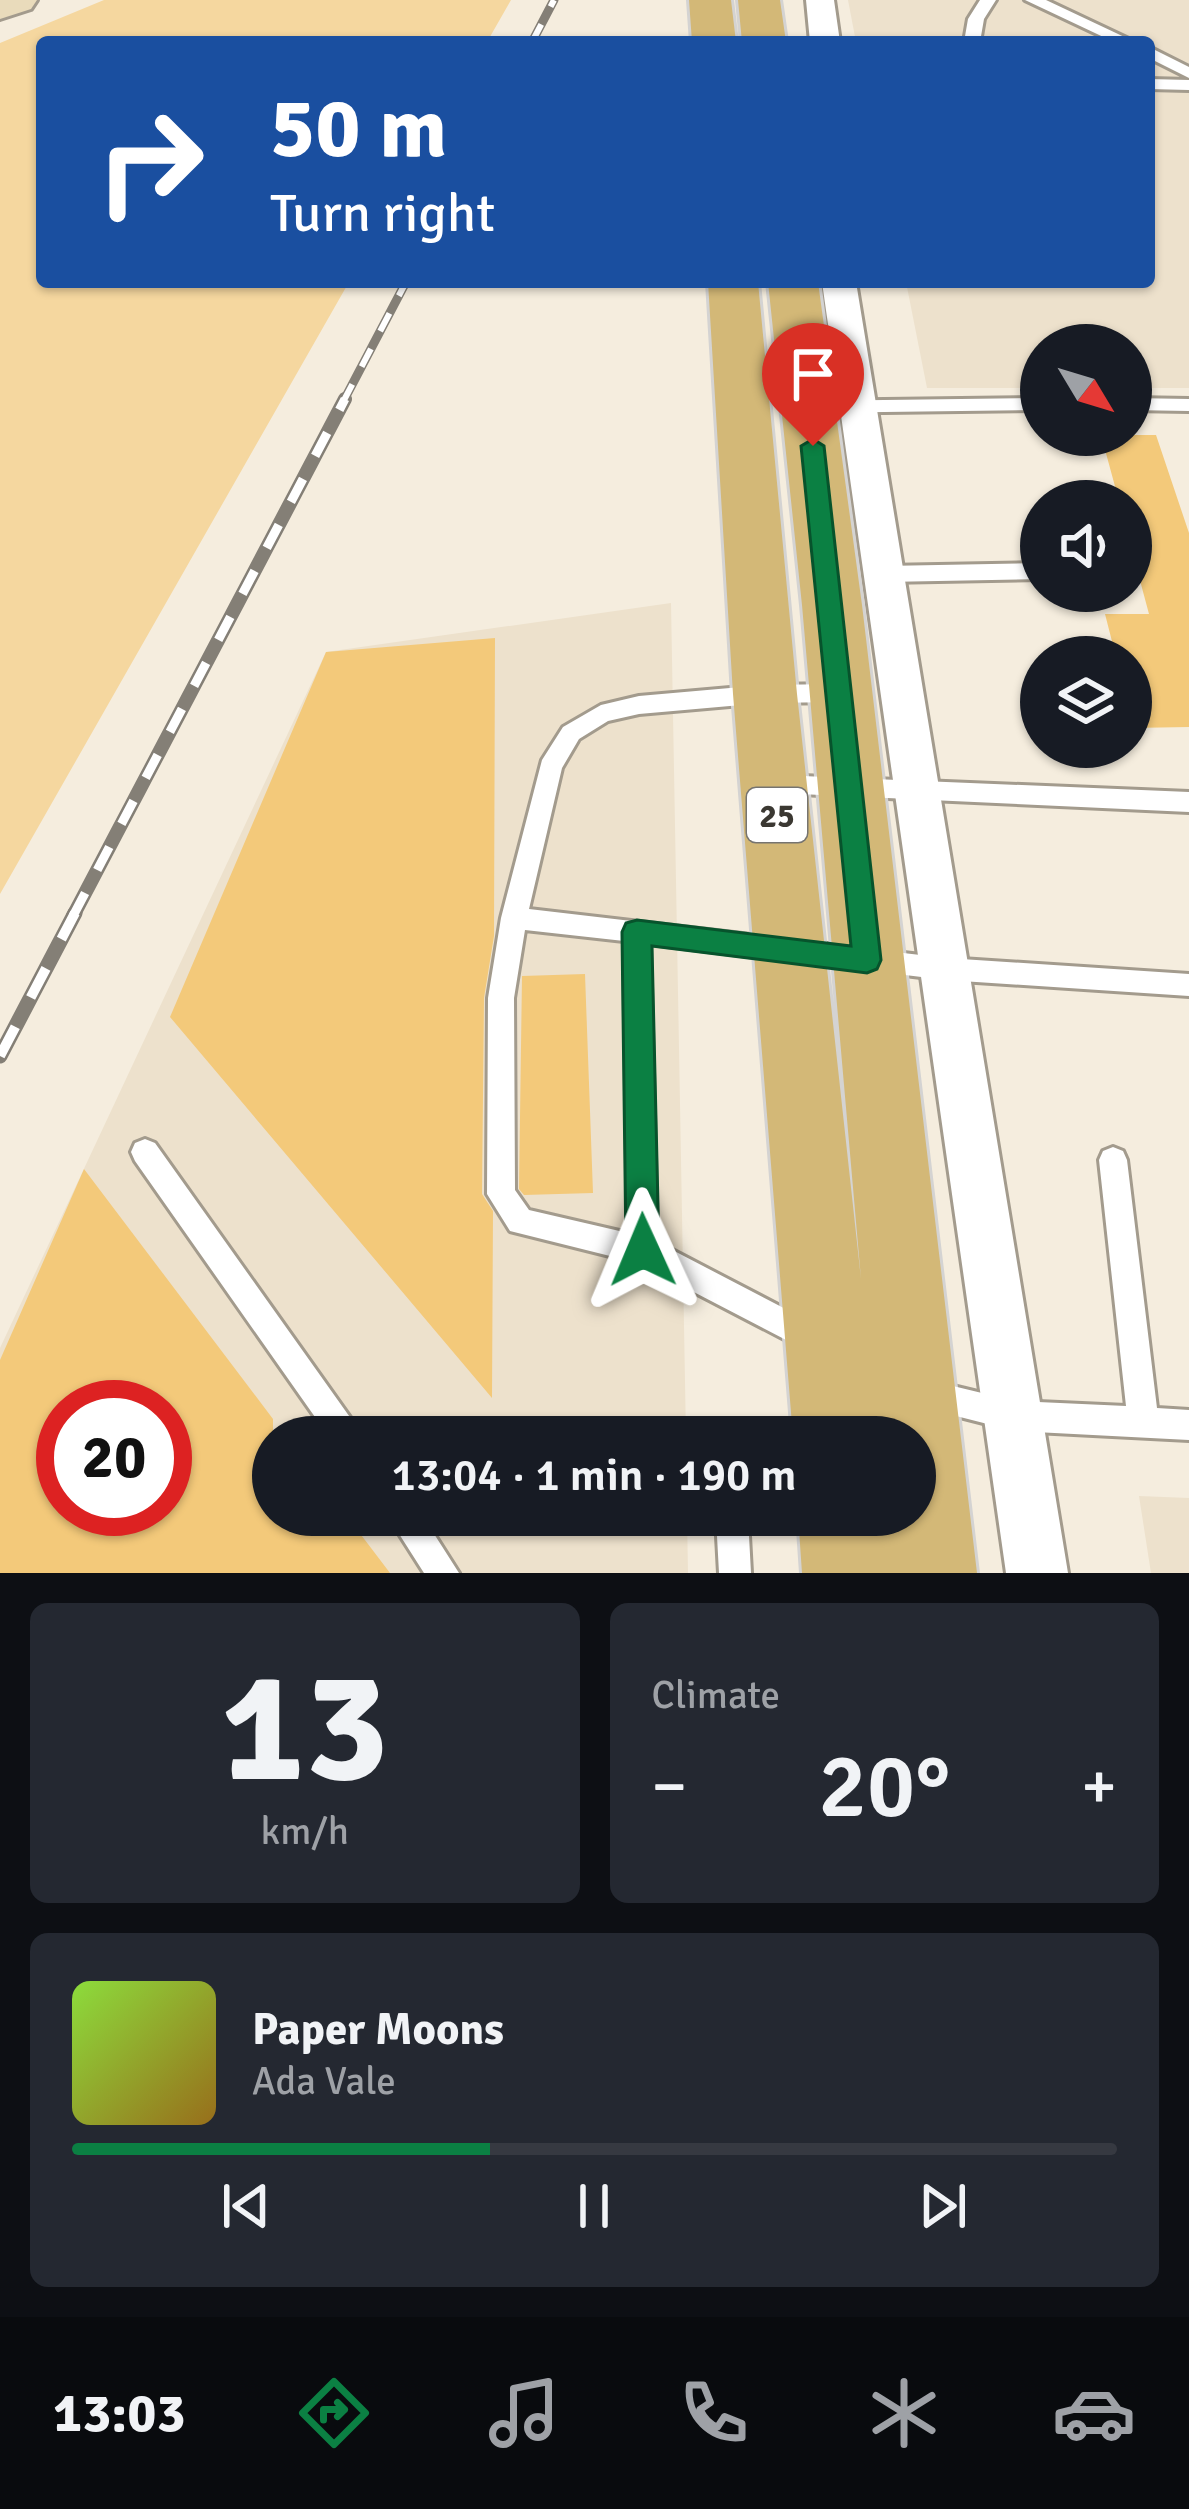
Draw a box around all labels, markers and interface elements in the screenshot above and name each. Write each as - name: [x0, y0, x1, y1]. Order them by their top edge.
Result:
- text: 50 m: [270, 77, 447, 181]
- icon: right: [72, 84, 228, 240]
- text: Turn right: [270, 180, 495, 247]
- pin: [762, 323, 864, 446]
- north arrow: [1020, 324, 1152, 456]
- map controls: [1020, 324, 1152, 768]
- icon: arrive: [780, 341, 846, 407]
- button: sound: [1020, 480, 1152, 612]
- button: layers: [1020, 636, 1152, 768]
- road number: 25: [747, 788, 807, 842]
- position arrow: [580, 1187, 706, 1313]
- speed limit sign: 20: [36, 1380, 192, 1536]
- text: 13:04 · 1 min · 190 m: [392, 1448, 796, 1503]
- text: 13: [221, 1632, 389, 1825]
- text: Climate: [652, 1671, 780, 1719]
- text: 20°: [818, 1731, 950, 1842]
- text: −: [652, 1746, 687, 1827]
- text: +: [1081, 1746, 1117, 1827]
- text: km/h: [261, 1807, 349, 1855]
- text: Paper Moons: [252, 2002, 504, 2057]
- text: Ada Vale: [252, 2057, 396, 2105]
- icon: previous: [213, 2173, 279, 2239]
- icon: pause: [561, 2173, 627, 2239]
- icon: next: [910, 2173, 976, 2239]
- icon: directions: [292, 2371, 376, 2455]
- icon: music: [482, 2371, 566, 2455]
- icon: phone: [672, 2371, 756, 2455]
- icon: climate: [862, 2371, 946, 2455]
- icon: car: [1052, 2371, 1136, 2455]
- text: 13:03: [53, 2380, 186, 2447]

